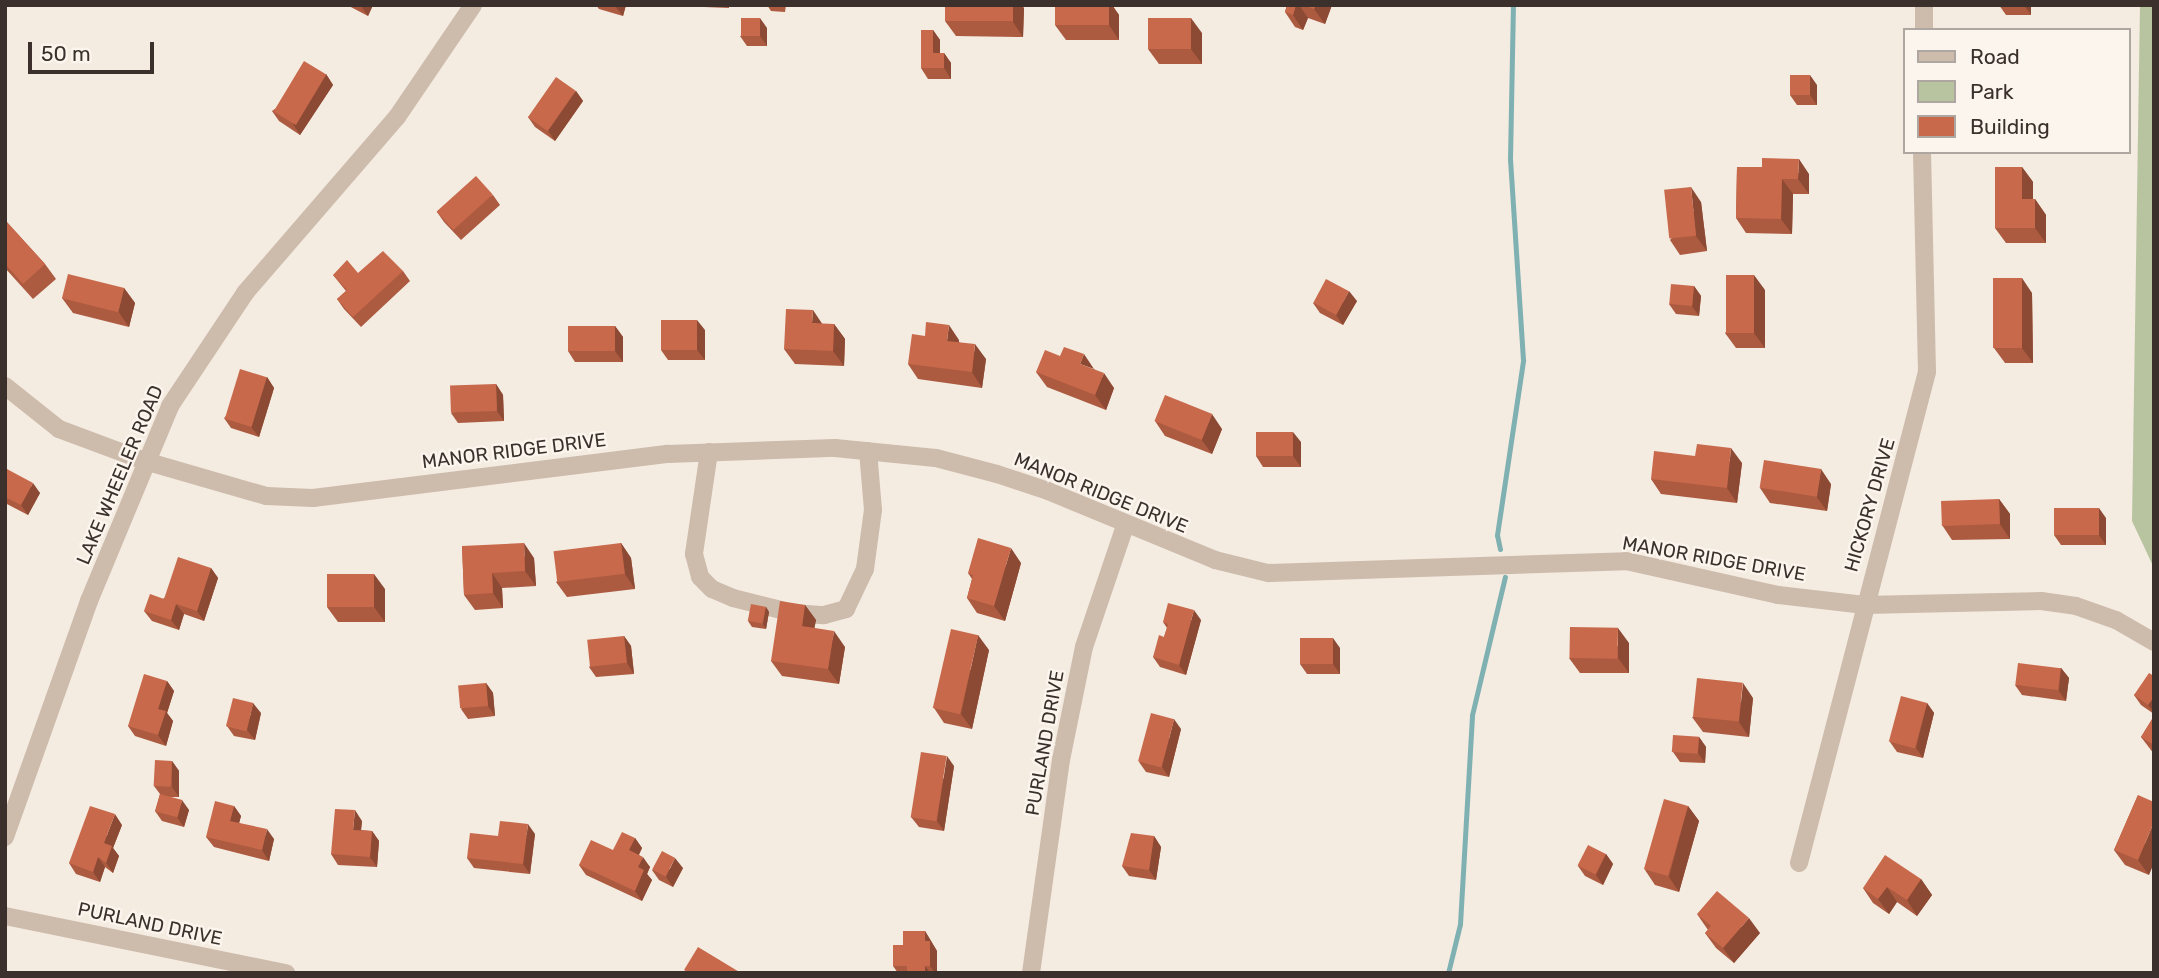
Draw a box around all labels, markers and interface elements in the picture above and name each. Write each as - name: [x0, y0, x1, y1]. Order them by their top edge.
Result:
- scale bar: [32, 28, 158, 72]
- legend: [1904, 28, 2131, 154]
- text: 50 m: [41, 41, 91, 66]
- text: Road: [1970, 44, 2020, 69]
- text: Park: [1970, 79, 2014, 104]
- text: Building: [1970, 114, 2050, 139]
- street label: LAKE WHEELER ROAD: [72, 382, 168, 568]
- street label: MANOR RIDGE DRIVE: [421, 428, 607, 474]
- street label: HICKORY DRIVE: [1840, 435, 1900, 575]
- street label: MANOR RIDGE DRIVE: [1011, 448, 1191, 538]
- street label: MANOR RIDGE DRIVE: [1621, 532, 1807, 586]
- street label: PURLAND DRIVE: [1021, 669, 1069, 817]
- street label: PURLAND DRIVE: [76, 898, 224, 950]

